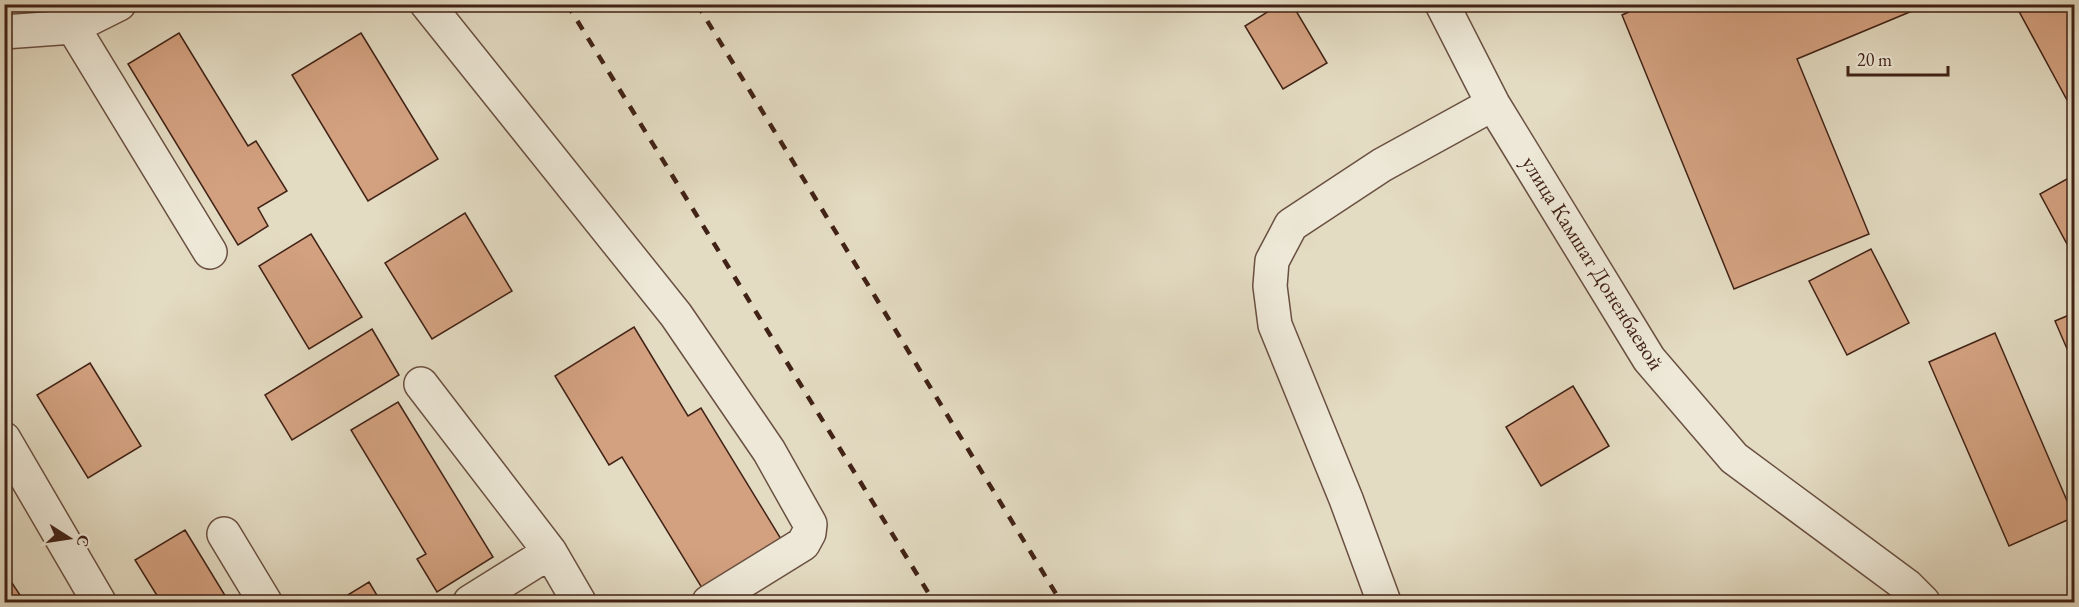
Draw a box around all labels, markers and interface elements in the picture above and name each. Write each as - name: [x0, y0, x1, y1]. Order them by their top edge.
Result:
- scale bar: [1848, 39, 1948, 77]
- text: 20 m: [1857, 48, 1892, 71]
- street label: улица Камшат Доненбаевой: [1515, 150, 1671, 376]
- north arrow: [39, 508, 99, 568]
- text: С: [72, 533, 95, 549]

